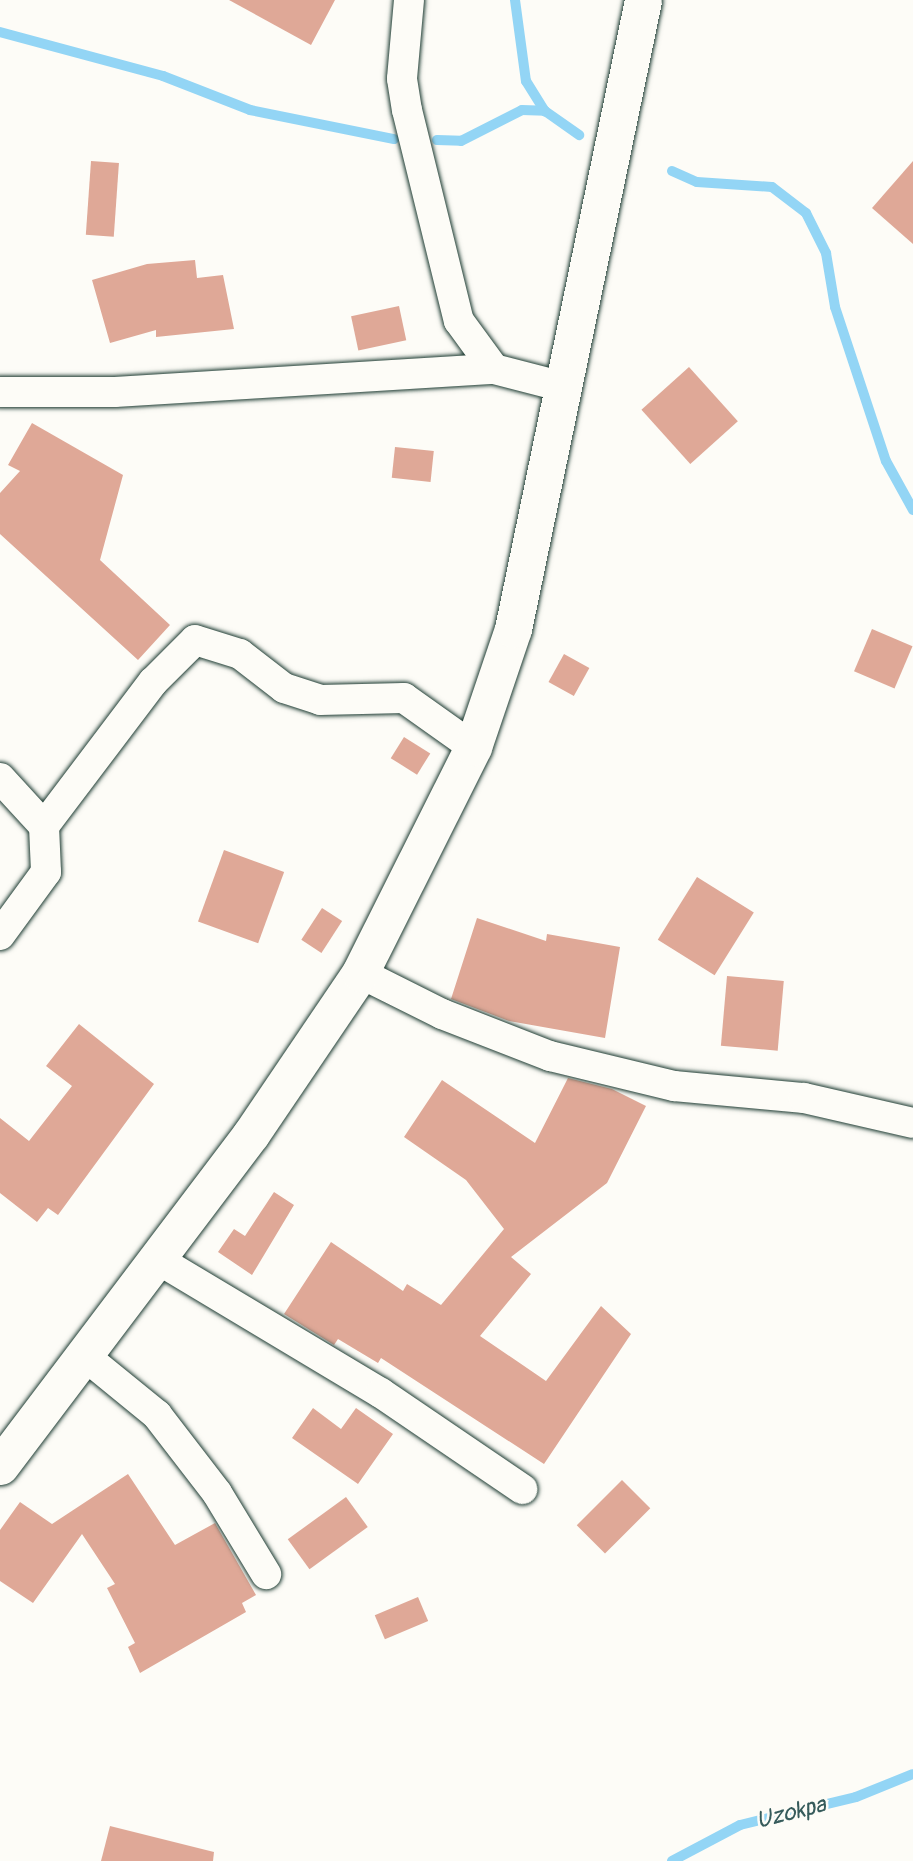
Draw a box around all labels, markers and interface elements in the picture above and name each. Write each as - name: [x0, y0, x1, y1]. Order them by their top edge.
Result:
- water label: Uzokpa: [753, 1791, 829, 1835]

